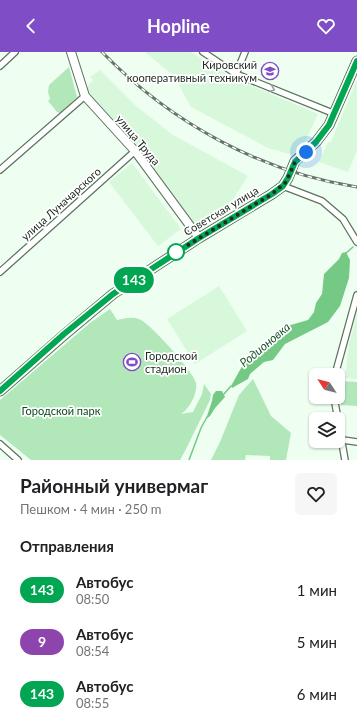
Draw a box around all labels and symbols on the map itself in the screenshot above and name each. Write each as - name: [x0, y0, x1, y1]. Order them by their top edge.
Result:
- place label: Кировский кооперативный техникум: [127, 58, 257, 84]
- school or university icon: Кировский кооперативный техникум: [260, 61, 280, 81]
- one-way arrow: [269, 84, 276, 92]
- street label: улица Труда: [114, 112, 163, 167]
- your location: [296, 142, 316, 162]
- street label: улица Луначарского: [18, 164, 103, 243]
- street label: Советская улица: [181, 183, 260, 238]
- unlabelled marker: [167, 243, 185, 261]
- line badge: 143: [111, 267, 157, 293]
- water label: Родионовка: [236, 319, 293, 370]
- place label: Городской стадион: [145, 349, 197, 375]
- sports icon: Городской стадион: [122, 352, 142, 372]
- north arrow: [309, 368, 345, 404]
- park label: Городской парк: [22, 404, 101, 417]

